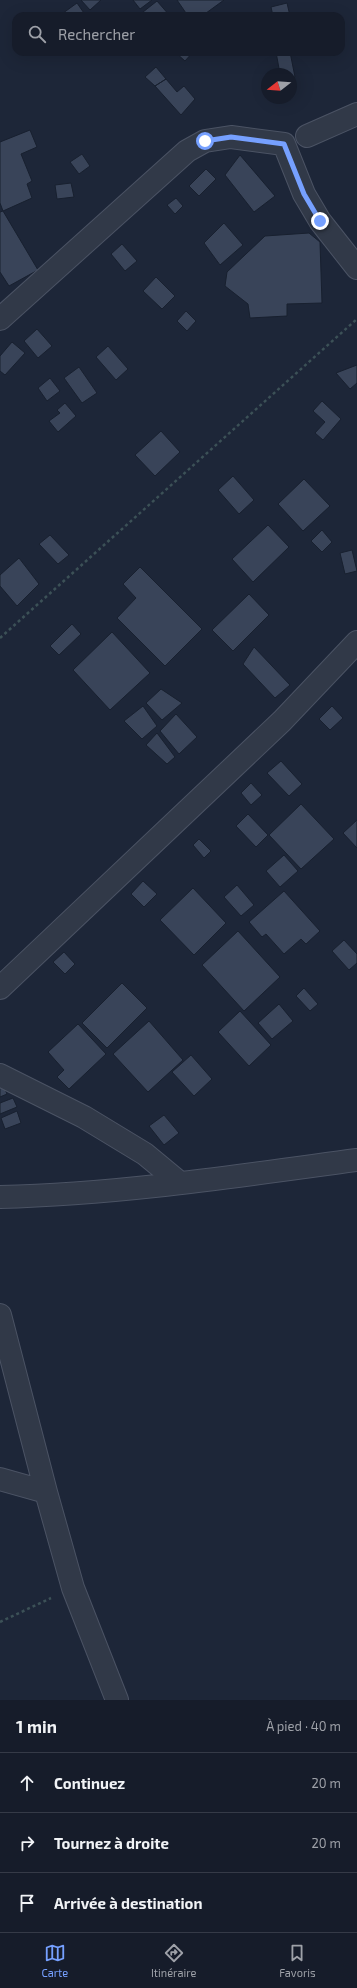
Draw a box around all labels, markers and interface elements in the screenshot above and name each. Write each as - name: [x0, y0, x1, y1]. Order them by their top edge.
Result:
- search box: [12, 12, 345, 56]
- icon: search: [26, 23, 48, 45]
- text: Rechercher: [58, 25, 135, 43]
- north arrow: [261, 68, 297, 104]
- route start: [196, 132, 214, 150]
- route end: [311, 212, 329, 230]
- text: 1 min: [16, 1716, 57, 1736]
- text: À pied · 40 m: [266, 1718, 341, 1734]
- icon: ahead: [16, 1772, 38, 1794]
- text: Continuez: [54, 1774, 125, 1792]
- text: 20 m: [312, 1775, 341, 1791]
- icon: right: [16, 1832, 38, 1854]
- text: Tournez à droite: [54, 1834, 169, 1852]
- text: 20 m: [312, 1835, 341, 1851]
- icon: arrive: [16, 1892, 38, 1914]
- text: Arrivée à destination: [54, 1894, 202, 1912]
- tab: Carte: [41, 1942, 68, 1979]
- tab: Itinéraire: [151, 1942, 196, 1979]
- tab: Favoris: [279, 1942, 316, 1979]

